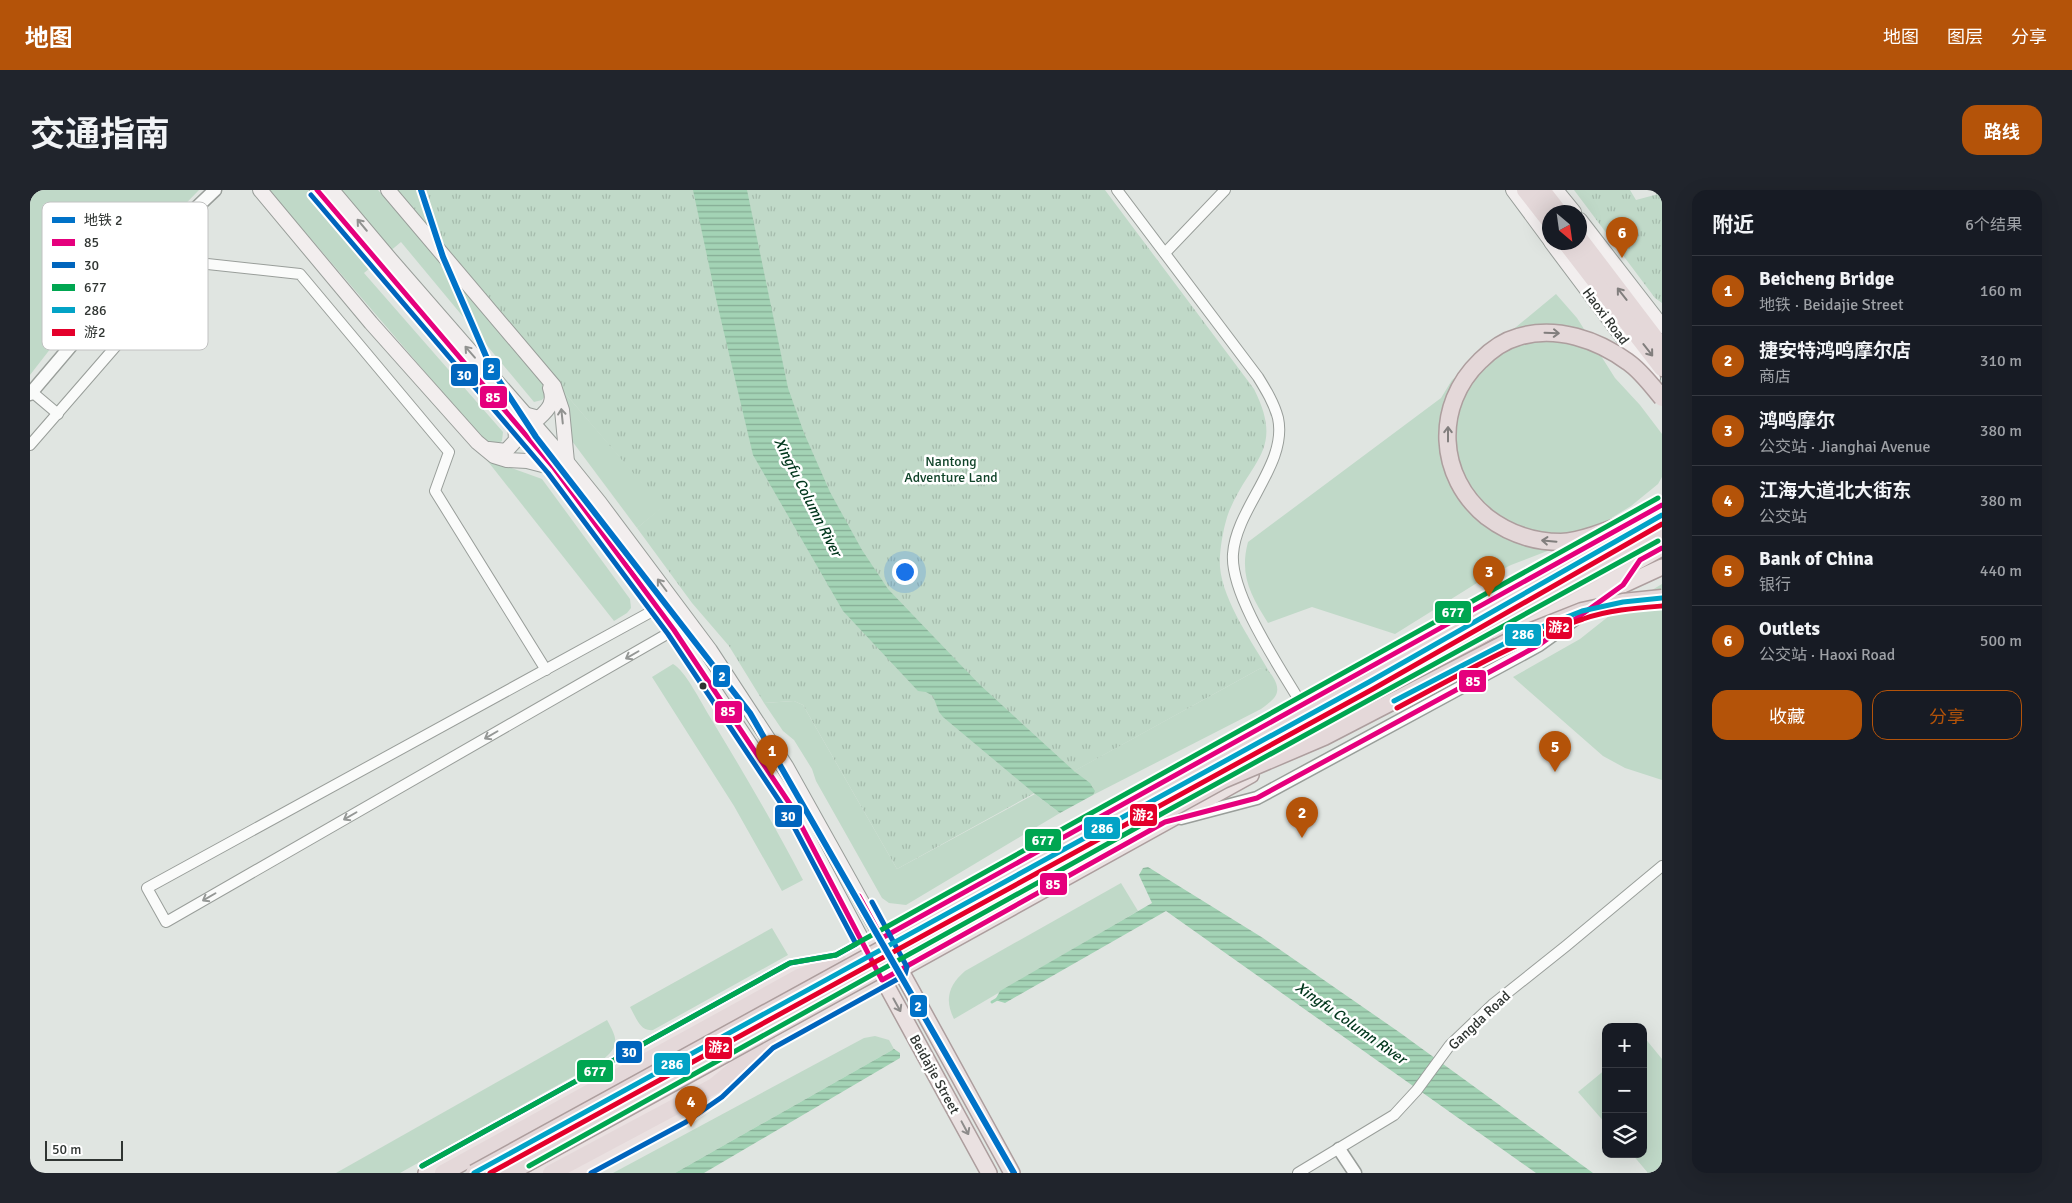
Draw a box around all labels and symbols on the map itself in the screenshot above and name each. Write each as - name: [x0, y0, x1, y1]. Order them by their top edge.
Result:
- legend: [42, 202, 208, 350]
- north arrow: [1542, 205, 1587, 250]
- text: 地铁 2: [84, 212, 123, 229]
- pin: 6: [1606, 217, 1638, 258]
- one-way arrow: [356, 219, 367, 232]
- text: 85: [84, 234, 99, 251]
- text: 30: [84, 257, 99, 274]
- text: 677: [84, 279, 107, 296]
- street label: Haoxi Road: [1579, 284, 1633, 348]
- one-way arrow: [1616, 288, 1627, 301]
- text: 286: [84, 302, 107, 319]
- text: 游2: [84, 324, 106, 341]
- one-way arrow: [1543, 328, 1559, 338]
- one-way arrow: [1643, 343, 1654, 356]
- one-way arrow: [464, 345, 476, 358]
- line badge: 2: [482, 357, 501, 381]
- text: 2: [487, 360, 495, 377]
- line badge: 30: [450, 363, 479, 387]
- text: 30: [456, 367, 472, 384]
- line badge: 85: [479, 385, 508, 409]
- text: 85: [485, 389, 501, 406]
- one-way arrow: [557, 408, 567, 424]
- one-way arrow: [1443, 427, 1453, 443]
- water label: Xingfu Column River: [770, 435, 847, 562]
- park label: Nantong Adventure Land: [904, 453, 998, 486]
- one-way arrow: [1541, 536, 1557, 546]
- pin: 3: [1473, 556, 1505, 597]
- your location: [892, 559, 918, 585]
- one-way arrow: [656, 579, 667, 592]
- line badge: 677: [1434, 600, 1472, 624]
- text: 677: [1442, 604, 1465, 621]
- line badge: 游2: [1545, 616, 1573, 640]
- text: 游2: [1548, 619, 1570, 636]
- line badge: 286: [1504, 623, 1542, 647]
- text: 286: [1512, 626, 1535, 643]
- one-way arrow: [625, 650, 639, 660]
- line badge: 2: [712, 664, 731, 688]
- text: 2: [718, 668, 726, 685]
- line badge: 85: [1458, 669, 1487, 693]
- text: 85: [1465, 673, 1481, 690]
- unlabelled marker: [698, 681, 708, 691]
- line badge: 85: [714, 700, 743, 724]
- text: 85: [720, 703, 736, 720]
- one-way arrow: [484, 731, 499, 741]
- pin: 5: [1539, 731, 1571, 772]
- pin: 1: [756, 735, 788, 776]
- pin: 2: [1286, 797, 1318, 838]
- line badge: 游2: [1129, 803, 1158, 827]
- line badge: 30: [774, 804, 803, 828]
- text: 游2: [1132, 807, 1154, 824]
- text: 30: [780, 808, 796, 825]
- one-way arrow: [343, 812, 358, 822]
- line badge: 286: [1083, 816, 1121, 840]
- text: 286: [1091, 820, 1114, 837]
- line badge: 677: [1024, 828, 1062, 852]
- text: 677: [1032, 832, 1055, 849]
- line badge: 85: [1039, 872, 1068, 896]
- text: 85: [1045, 876, 1061, 893]
- one-way arrow: [202, 893, 217, 902]
- water label: Xingfu Column River: [1292, 978, 1412, 1069]
- street label: Gangda Road: [1445, 987, 1514, 1053]
- line badge: 2: [909, 994, 928, 1018]
- one-way arrow: [892, 997, 902, 1011]
- text: 2: [914, 998, 922, 1015]
- street label: Beidajie Street: [906, 1032, 963, 1117]
- line badge: 游2: [704, 1036, 733, 1060]
- text: 游2: [708, 1039, 730, 1056]
- line badge: 30: [615, 1040, 643, 1064]
- text: 30: [621, 1044, 637, 1061]
- line badge: 286: [653, 1052, 691, 1076]
- text: 286: [661, 1056, 684, 1073]
- line badge: 677: [576, 1059, 614, 1083]
- text: 677: [584, 1063, 607, 1080]
- pin: 4: [675, 1086, 707, 1127]
- one-way arrow: [960, 1121, 970, 1136]
- scale bar: [45, 1138, 122, 1161]

